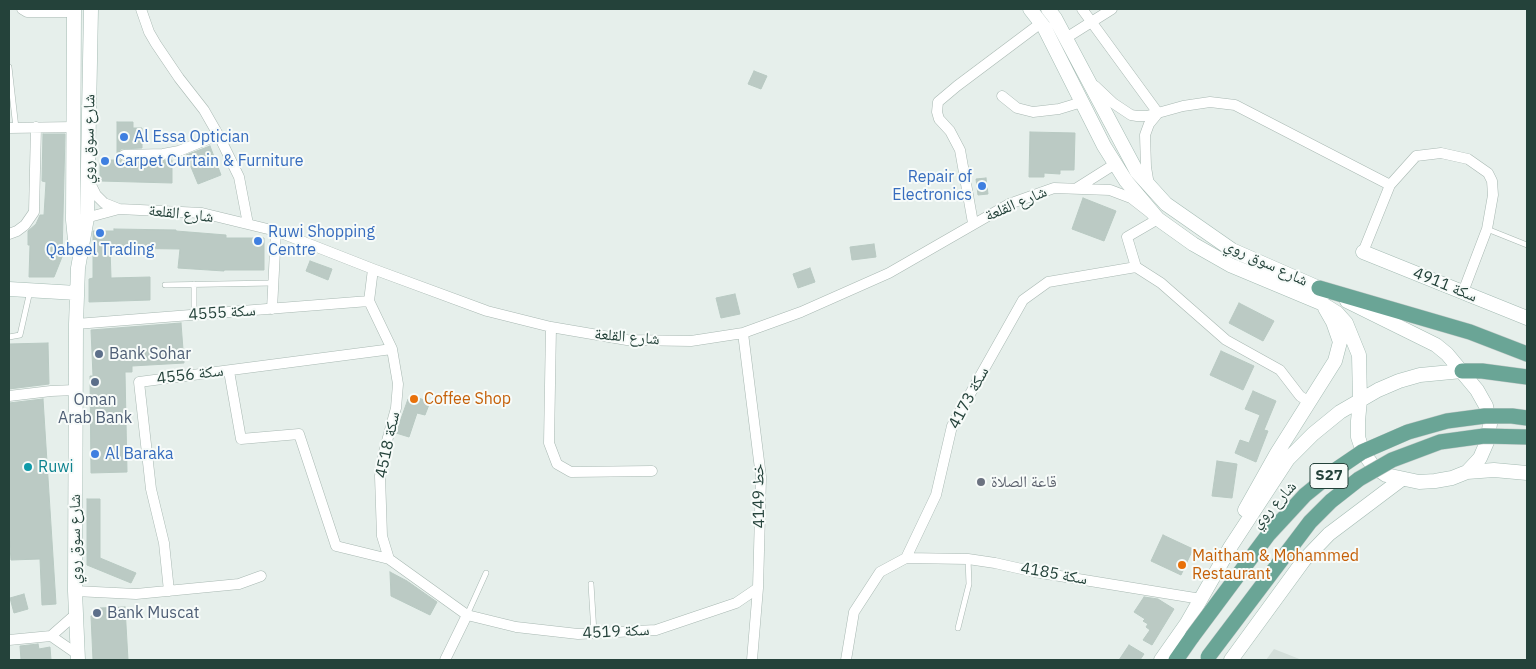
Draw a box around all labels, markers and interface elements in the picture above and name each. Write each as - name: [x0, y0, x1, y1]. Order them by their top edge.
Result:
- street label: شارع سوق روي: [79, 94, 99, 184]
- place label: Al Essa Optician: [134, 127, 249, 147]
- marker: Al Essa Optician: [118, 131, 130, 143]
- place label: Carpet Curtain & Furniture: [115, 151, 304, 171]
- marker: Carpet Curtain & Furniture: [99, 155, 111, 167]
- place label: Repair of Electronics: [892, 167, 972, 205]
- marker: Repair of Electronics: [976, 180, 988, 192]
- street label: شارع القلعة: [982, 182, 1050, 226]
- street label: شارع القلعة: [147, 201, 215, 227]
- place label: Ruwi Shopping Centre: [268, 222, 375, 260]
- marker: Qabeel Trading: [94, 227, 106, 239]
- marker: Ruwi Shopping Centre: [252, 235, 264, 247]
- street label: شارع سوق روي: [1221, 235, 1311, 291]
- place label: Qabeel Trading: [46, 240, 154, 260]
- street label: سكة 4911: [1410, 263, 1480, 307]
- street label: سكة 4555: [188, 301, 256, 325]
- street label: شارع القلعة: [594, 325, 660, 349]
- place label: Bank Sohar: [109, 344, 191, 364]
- marker: Bank Sohar: [93, 348, 105, 360]
- street label: سكة 4556: [155, 361, 225, 389]
- street label: سكة 4173: [945, 364, 993, 432]
- marker: Oman Arab Bank: [89, 376, 101, 388]
- place label: Coffee Shop: [424, 389, 511, 409]
- place label: Oman Arab Bank: [58, 390, 132, 428]
- marker: Coffee Shop: [408, 393, 420, 405]
- street label: سكة 4518: [372, 410, 404, 480]
- place label: Al Baraka: [105, 444, 174, 464]
- marker: Al Baraka: [89, 448, 101, 460]
- place label: Ruwi: [38, 457, 74, 477]
- marker: Ruwi: [22, 461, 34, 473]
- street label: 4149 خط: [749, 463, 769, 529]
- road number: S27: [1310, 464, 1348, 488]
- place label: قاعة الصلاة: [991, 472, 1057, 492]
- marker: قاعة الصلاة: [975, 476, 987, 488]
- street label: شارع روي: [1247, 477, 1301, 533]
- street label: شارع سوق روي: [65, 494, 85, 584]
- place label: Maitham & Mohammed Restaurant: [1192, 546, 1359, 584]
- street label: سكة 4185: [1019, 559, 1089, 589]
- marker: Maitham & Mohammed Restaurant: [1176, 559, 1188, 571]
- place label: Bank Muscat: [107, 603, 199, 623]
- marker: Bank Muscat: [91, 607, 103, 619]
- street label: سكة 4519: [582, 621, 650, 643]

